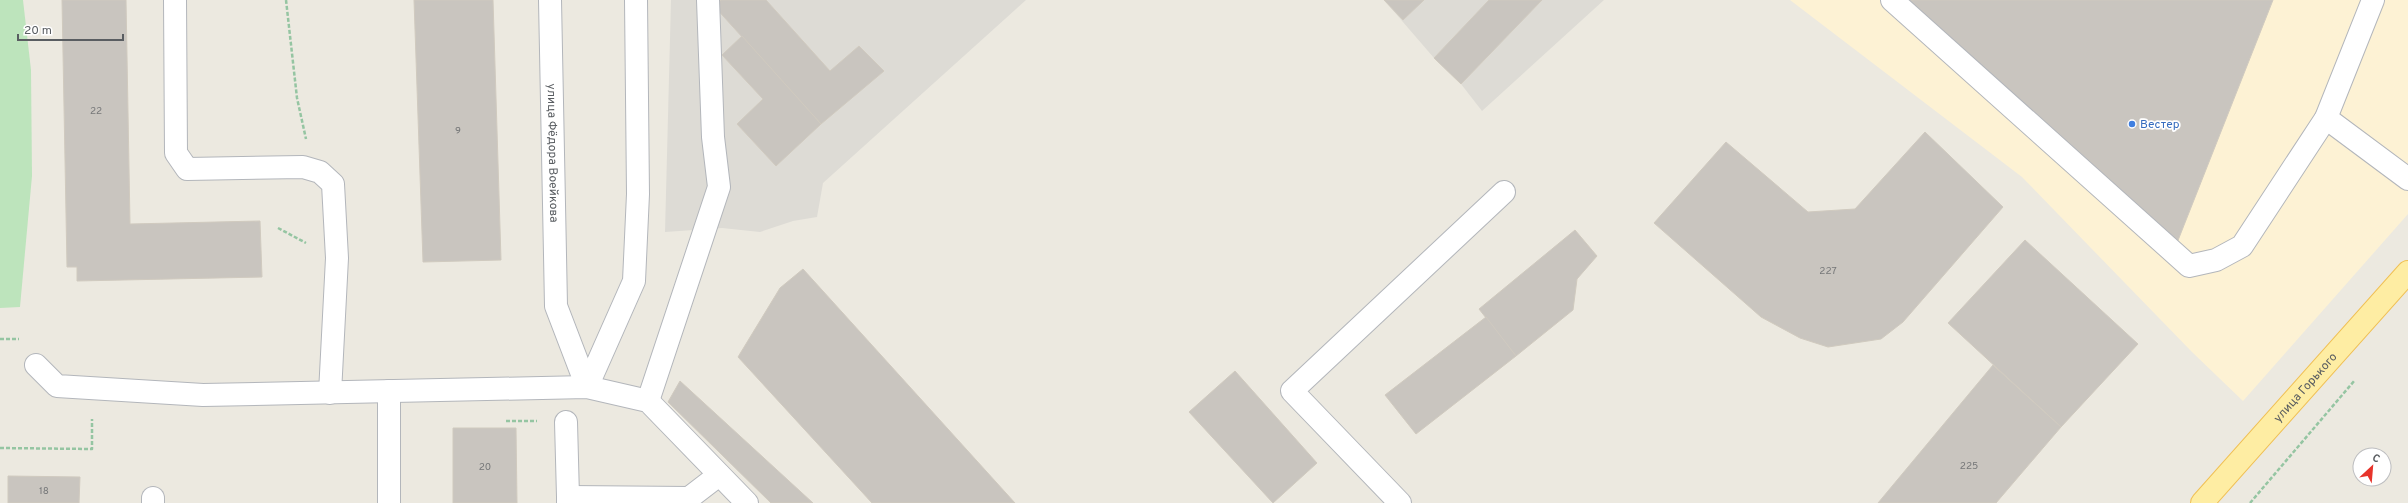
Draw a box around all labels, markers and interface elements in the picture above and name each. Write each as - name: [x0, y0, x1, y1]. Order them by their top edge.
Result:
- scale bar: [18, 16, 123, 42]
- text: 20 m: [24, 23, 52, 39]
- street label: улица Фёдора Воейкова: [543, 83, 561, 223]
- house number: 22: [90, 105, 102, 118]
- place label: Вестер: [2140, 117, 2180, 133]
- marker: Вестер: [2127, 119, 2137, 129]
- house number: 9: [455, 125, 461, 138]
- house number: 227: [1819, 265, 1837, 278]
- street label: улица Горького: [2271, 349, 2342, 426]
- north arrow: [2352, 447, 2392, 487]
- text: С: [2370, 451, 2382, 467]
- house number: 225: [1960, 460, 1978, 473]
- house number: 20: [479, 461, 491, 474]
- house number: 18: [39, 485, 49, 498]

